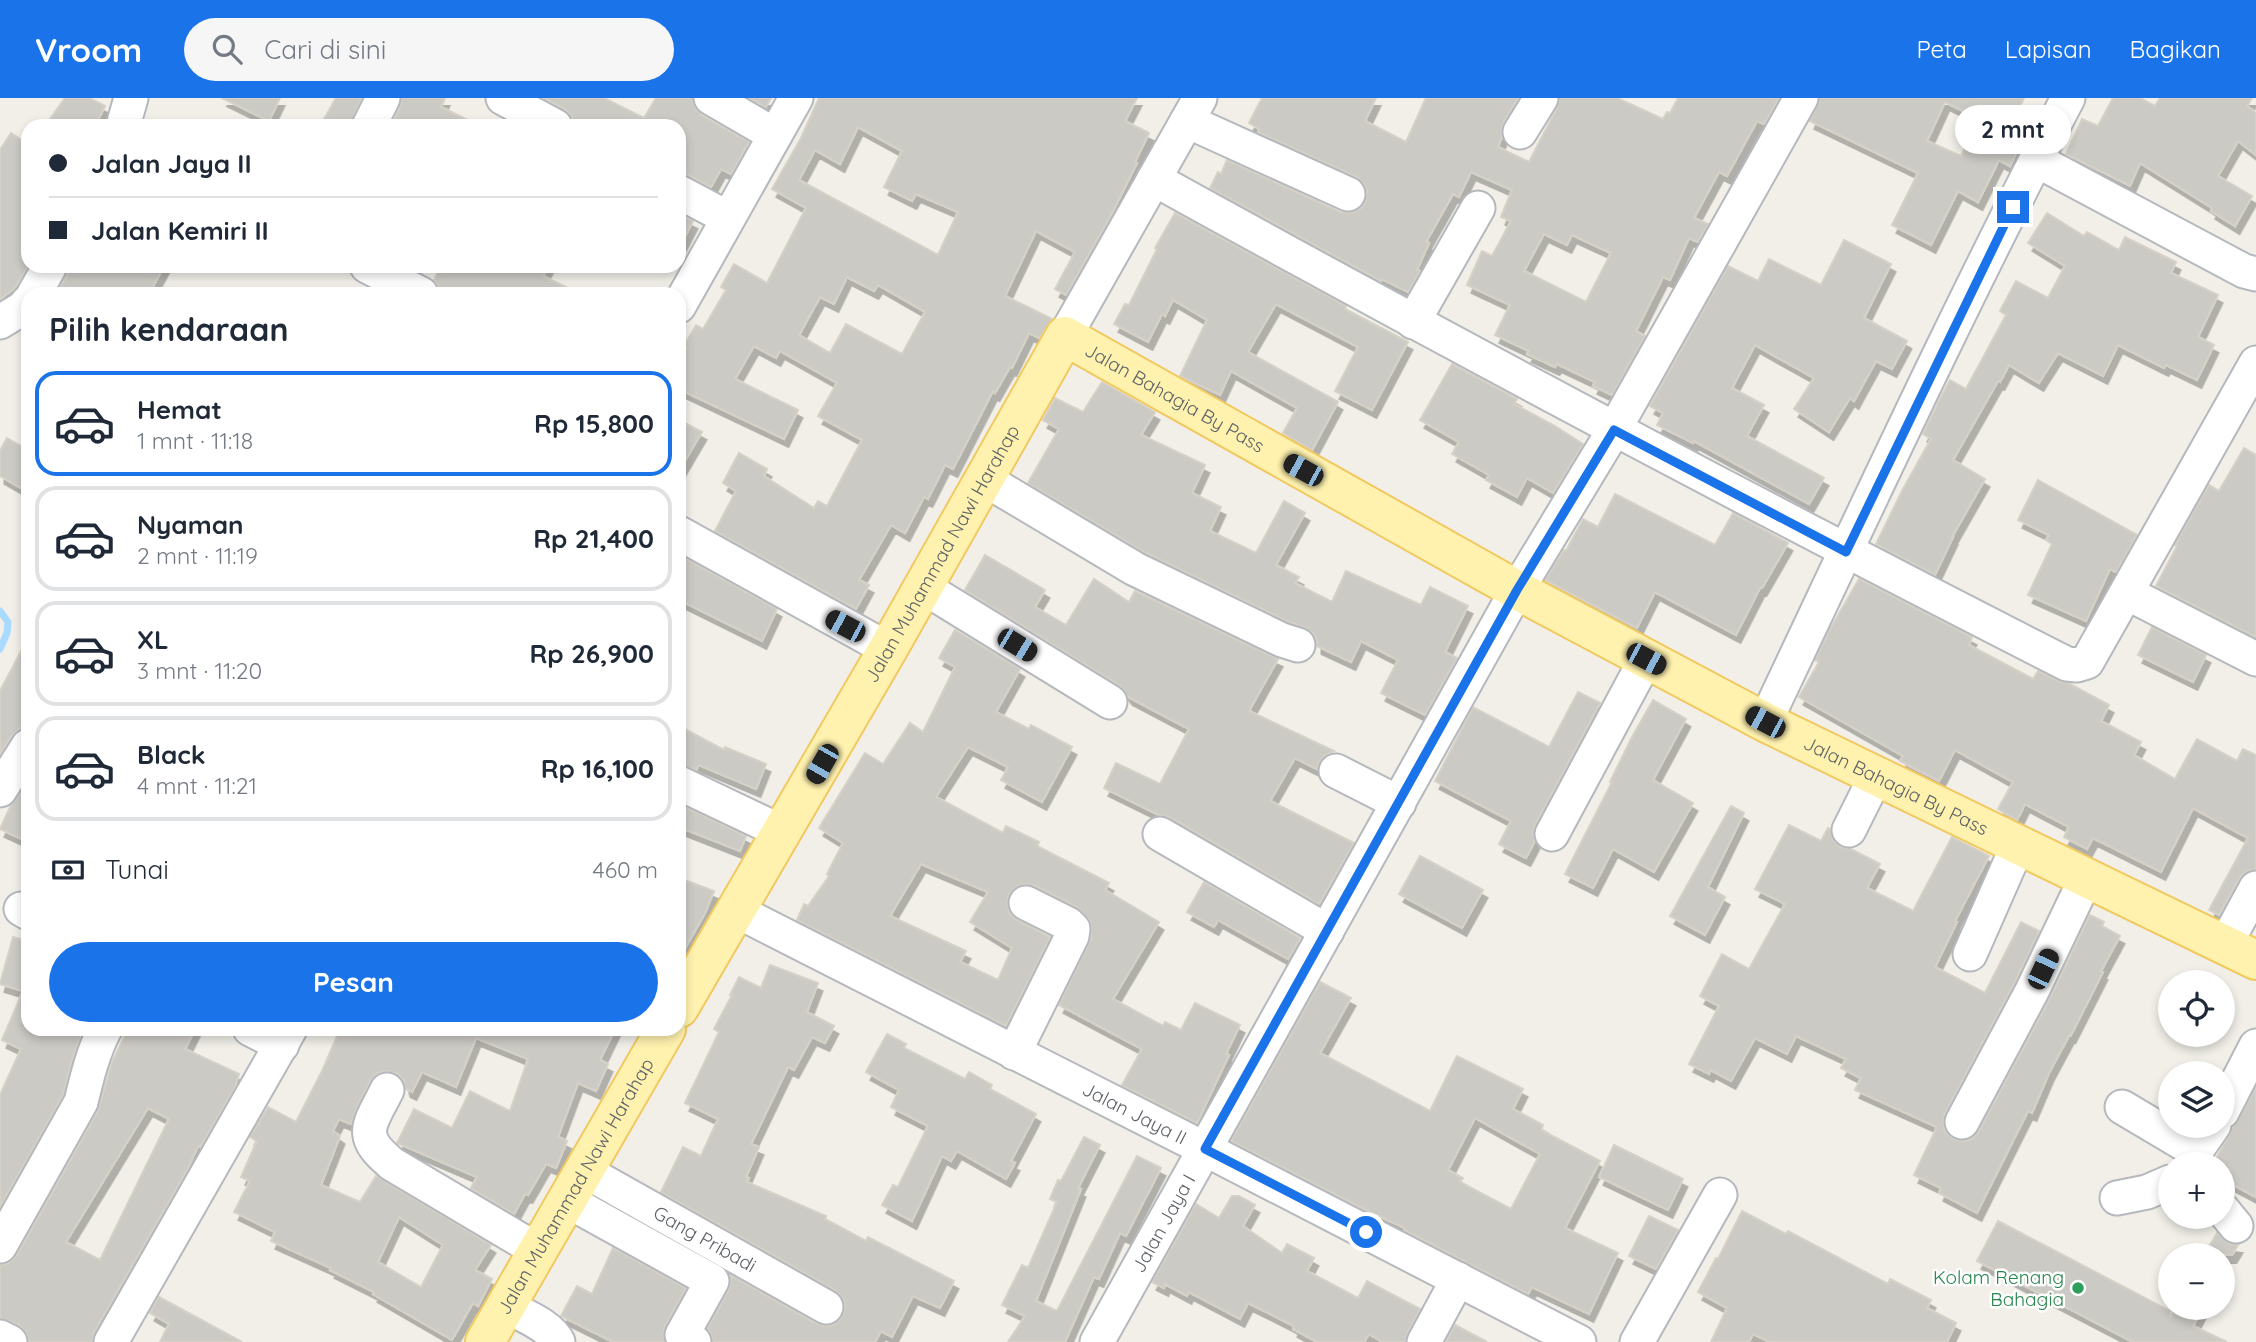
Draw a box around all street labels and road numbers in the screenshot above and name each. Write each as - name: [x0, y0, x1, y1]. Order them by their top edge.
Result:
- street label: Jalan Bahagia By Pass: [1081, 338, 1269, 458]
- street label: Jalan Muhammad Nawi Harahap: [859, 420, 1024, 687]
- street label: Jalan Bahagia By Pass: [1800, 731, 1992, 840]
- street label: Jalan Muhammad Nawi Harahap: [491, 1054, 659, 1319]
- street label: Jalan Jaya II: [1078, 1077, 1191, 1150]
- street label: Jalan Jaya I: [1126, 1170, 1200, 1277]
- street label: Gang Pribadi: [649, 1200, 761, 1277]

